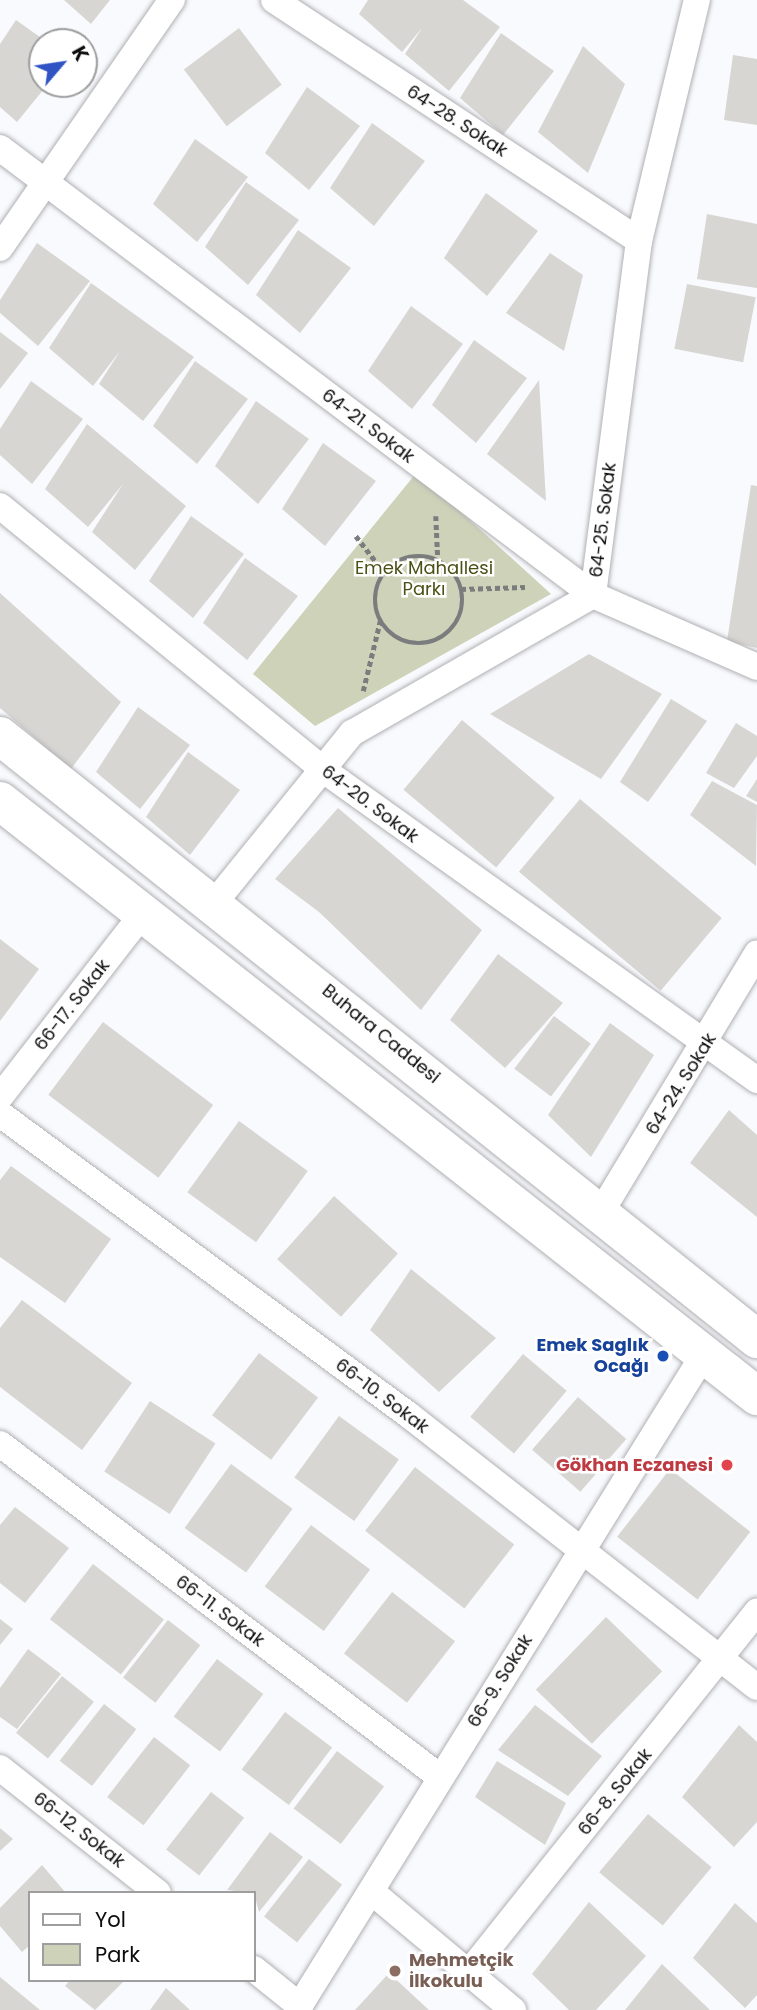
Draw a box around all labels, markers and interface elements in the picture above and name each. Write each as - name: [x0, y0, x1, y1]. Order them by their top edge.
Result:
- north arrow: [28, 28, 98, 98]
- text: K: [65, 41, 95, 66]
- street label: 64-28. Sokak: [403, 80, 511, 162]
- street label: 64-21. Sokak: [318, 384, 418, 468]
- street label: 64-25. Sokak: [585, 461, 621, 579]
- park label: Emek Mahallesi Parkı: [355, 558, 493, 600]
- street label: 64-20. Sokak: [317, 761, 423, 847]
- street label: 66-17. Sokak: [30, 955, 114, 1055]
- street label: Buhara Caddesi: [318, 980, 444, 1088]
- street label: 64-24. Sokak: [641, 1029, 721, 1139]
- place label: Emek Saglık Ocağı: [536, 1335, 649, 1378]
- marker: Emek Saglık Ocağı: [655, 1348, 671, 1364]
- street label: 66-10. Sokak: [331, 1354, 433, 1438]
- place label: Gökhan Eczanesi: [556, 1454, 713, 1476]
- marker: Gökhan Eczanesi: [719, 1457, 735, 1473]
- street label: 66-11. Sokak: [171, 1571, 269, 1651]
- street label: 66-9. Sokak: [463, 1631, 537, 1731]
- street label: 66-8. Sokak: [573, 1744, 657, 1840]
- street label: 66-12. Sokak: [29, 1788, 129, 1872]
- legend: [28, 1891, 256, 1982]
- text: Yol: [95, 1905, 126, 1934]
- text: Park: [95, 1940, 140, 1969]
- place label: Mehmetçik İlkokulu: [409, 1950, 514, 1993]
- marker: Mehmetçik İlkokulu: [387, 1963, 403, 1979]

